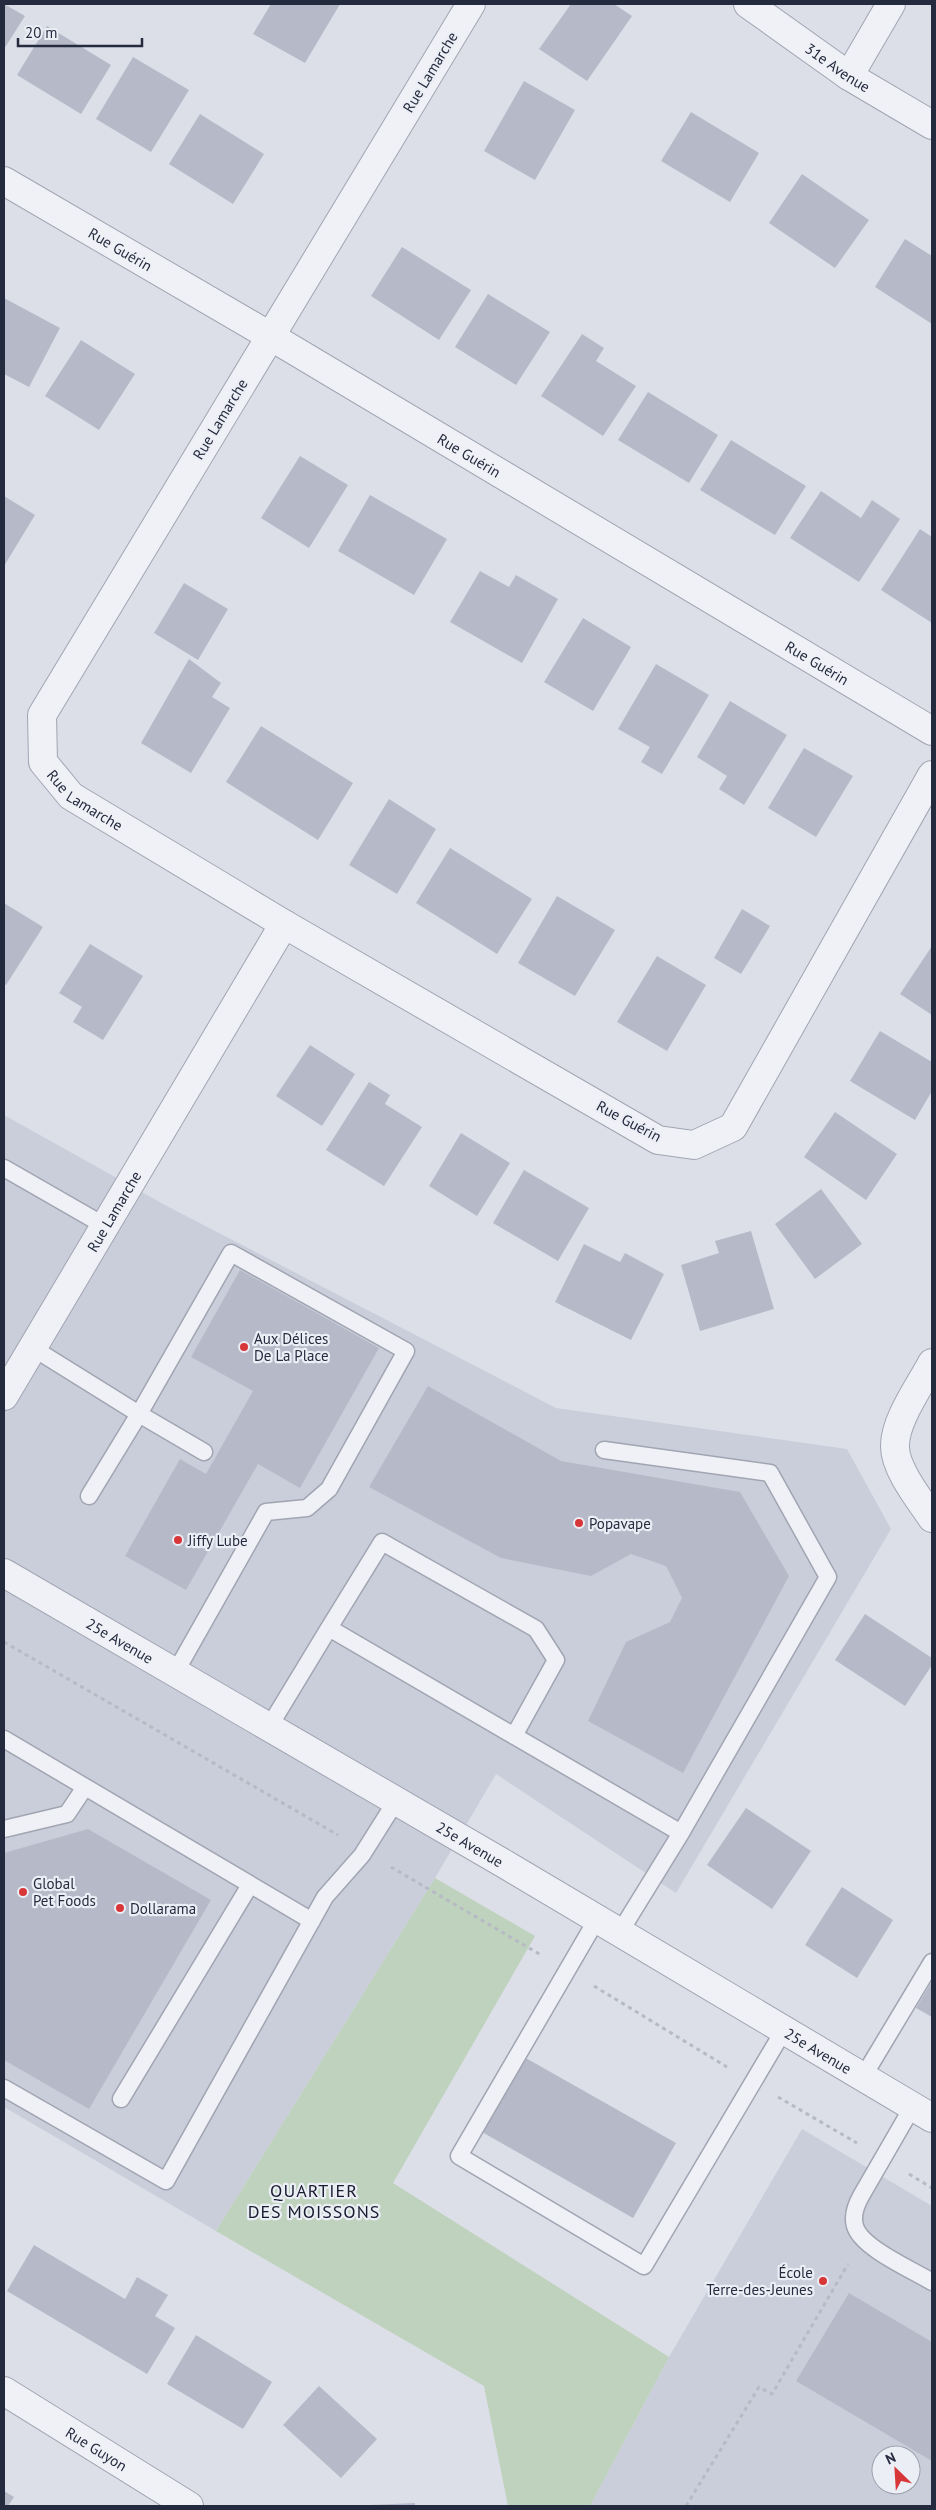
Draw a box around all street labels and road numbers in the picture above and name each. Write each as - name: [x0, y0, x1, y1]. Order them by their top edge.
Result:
- street label: Rue Lamarche: [398, 28, 462, 116]
- street label: 31e Avenue: [802, 39, 874, 96]
- street label: Rue Guérin: [85, 223, 156, 275]
- street label: Rue Lamarche: [188, 375, 252, 463]
- street label: Rue Guérin: [434, 429, 505, 481]
- street label: Rue Guérin: [782, 636, 852, 689]
- street label: Rue Lamarche: [43, 765, 126, 835]
- street label: Rue Guérin: [593, 1096, 665, 1146]
- street label: Rue Lamarche: [82, 1167, 145, 1255]
- street label: 25e Avenue: [83, 1613, 157, 1667]
- street label: 25e Avenue: [433, 1817, 507, 1871]
- street label: 25e Avenue: [781, 2023, 855, 2078]
- street label: Rue Guyon: [62, 2422, 131, 2475]

